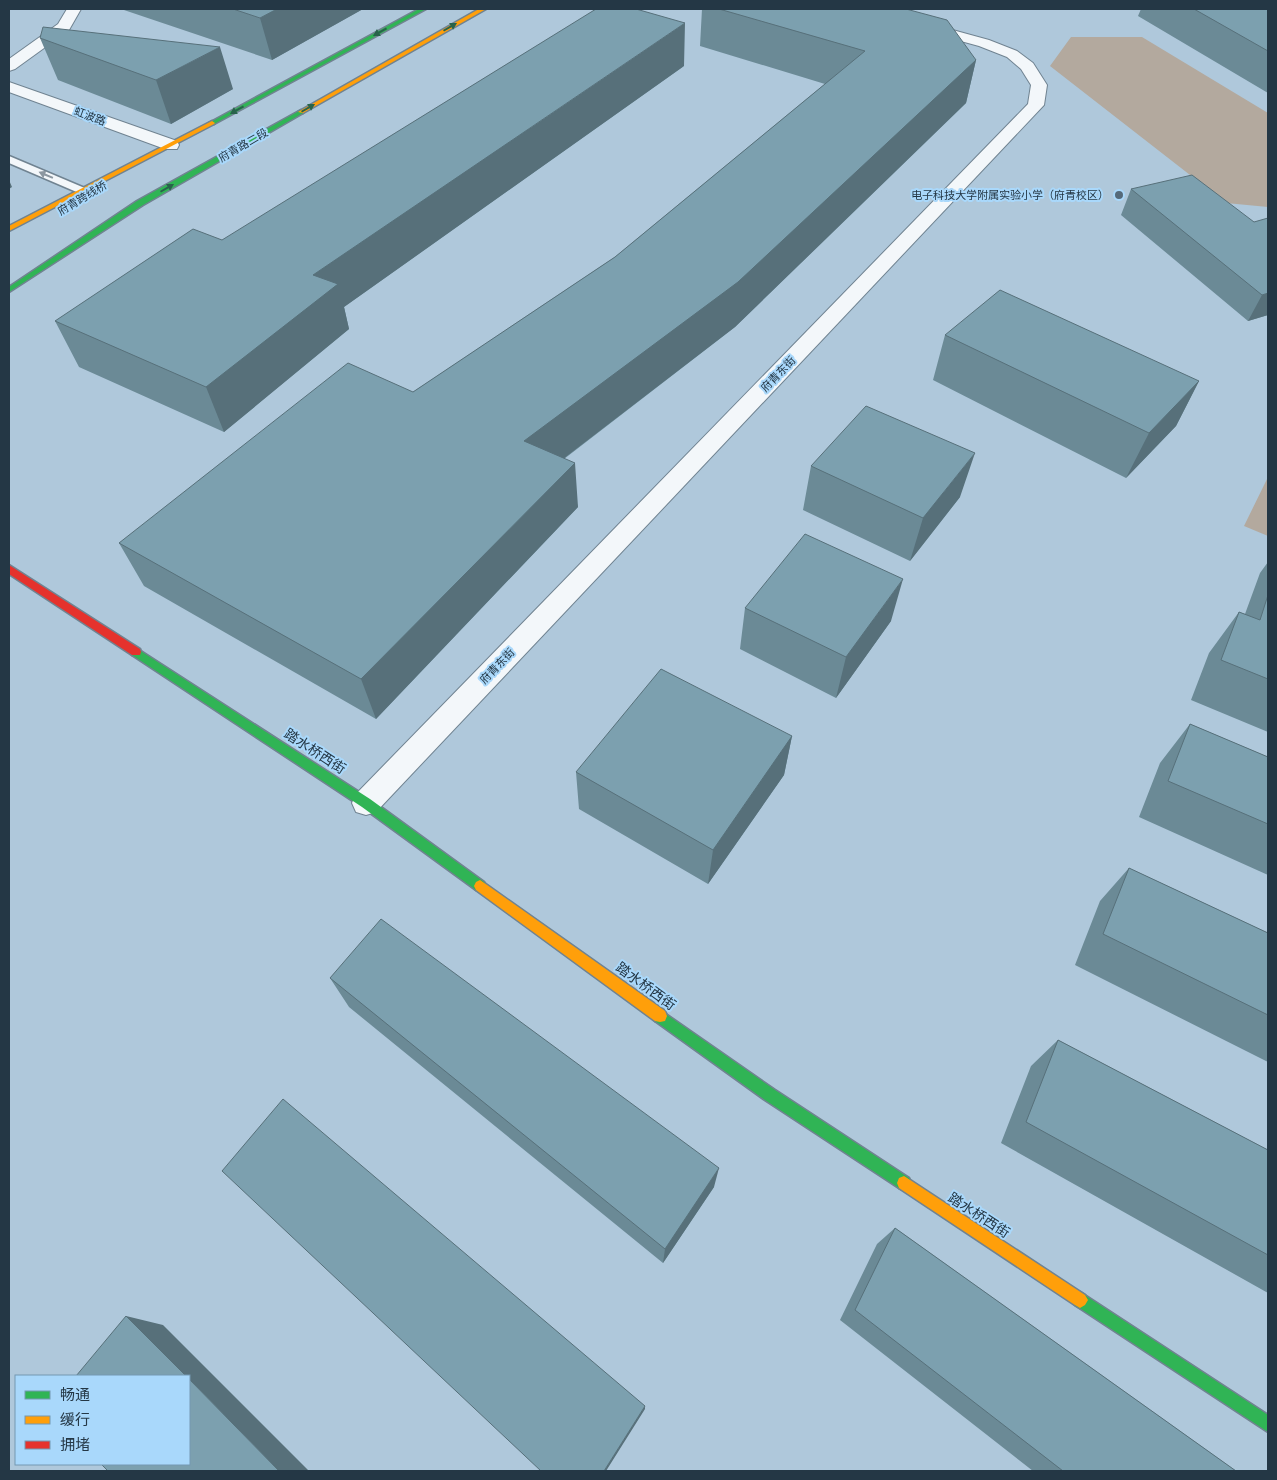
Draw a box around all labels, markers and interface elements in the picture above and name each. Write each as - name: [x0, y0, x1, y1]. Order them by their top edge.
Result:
- one-way arrow: [443, 23, 456, 32]
- one-way arrow: [373, 28, 387, 36]
- one-way arrow: [302, 103, 315, 112]
- street label: 虹波路: [72, 105, 108, 127]
- one-way arrow: [230, 105, 244, 114]
- street label: 府青路二段: [216, 126, 270, 164]
- one-way arrow: [39, 170, 53, 178]
- street label: 府青跨线桥: [55, 179, 109, 217]
- one-way arrow: [160, 183, 174, 192]
- place label: 电子科技大学附属实验小学（府青校区）: [911, 189, 1109, 201]
- marker: 电子科技大学附属实验小学（府青校区）: [1113, 189, 1125, 201]
- street label: 府青东街: [758, 354, 798, 394]
- street label: 府青东街: [477, 646, 517, 686]
- street label: 踏水桥西街: [281, 725, 349, 777]
- street label: 踏水桥西街: [613, 959, 679, 1013]
- street label: 踏水桥西街: [945, 1189, 1013, 1241]
- legend: [15, 1375, 190, 1465]
- text: 畅通: [60, 1386, 90, 1403]
- text: 缓行: [60, 1411, 90, 1428]
- text: 拥堵: [60, 1436, 90, 1453]

